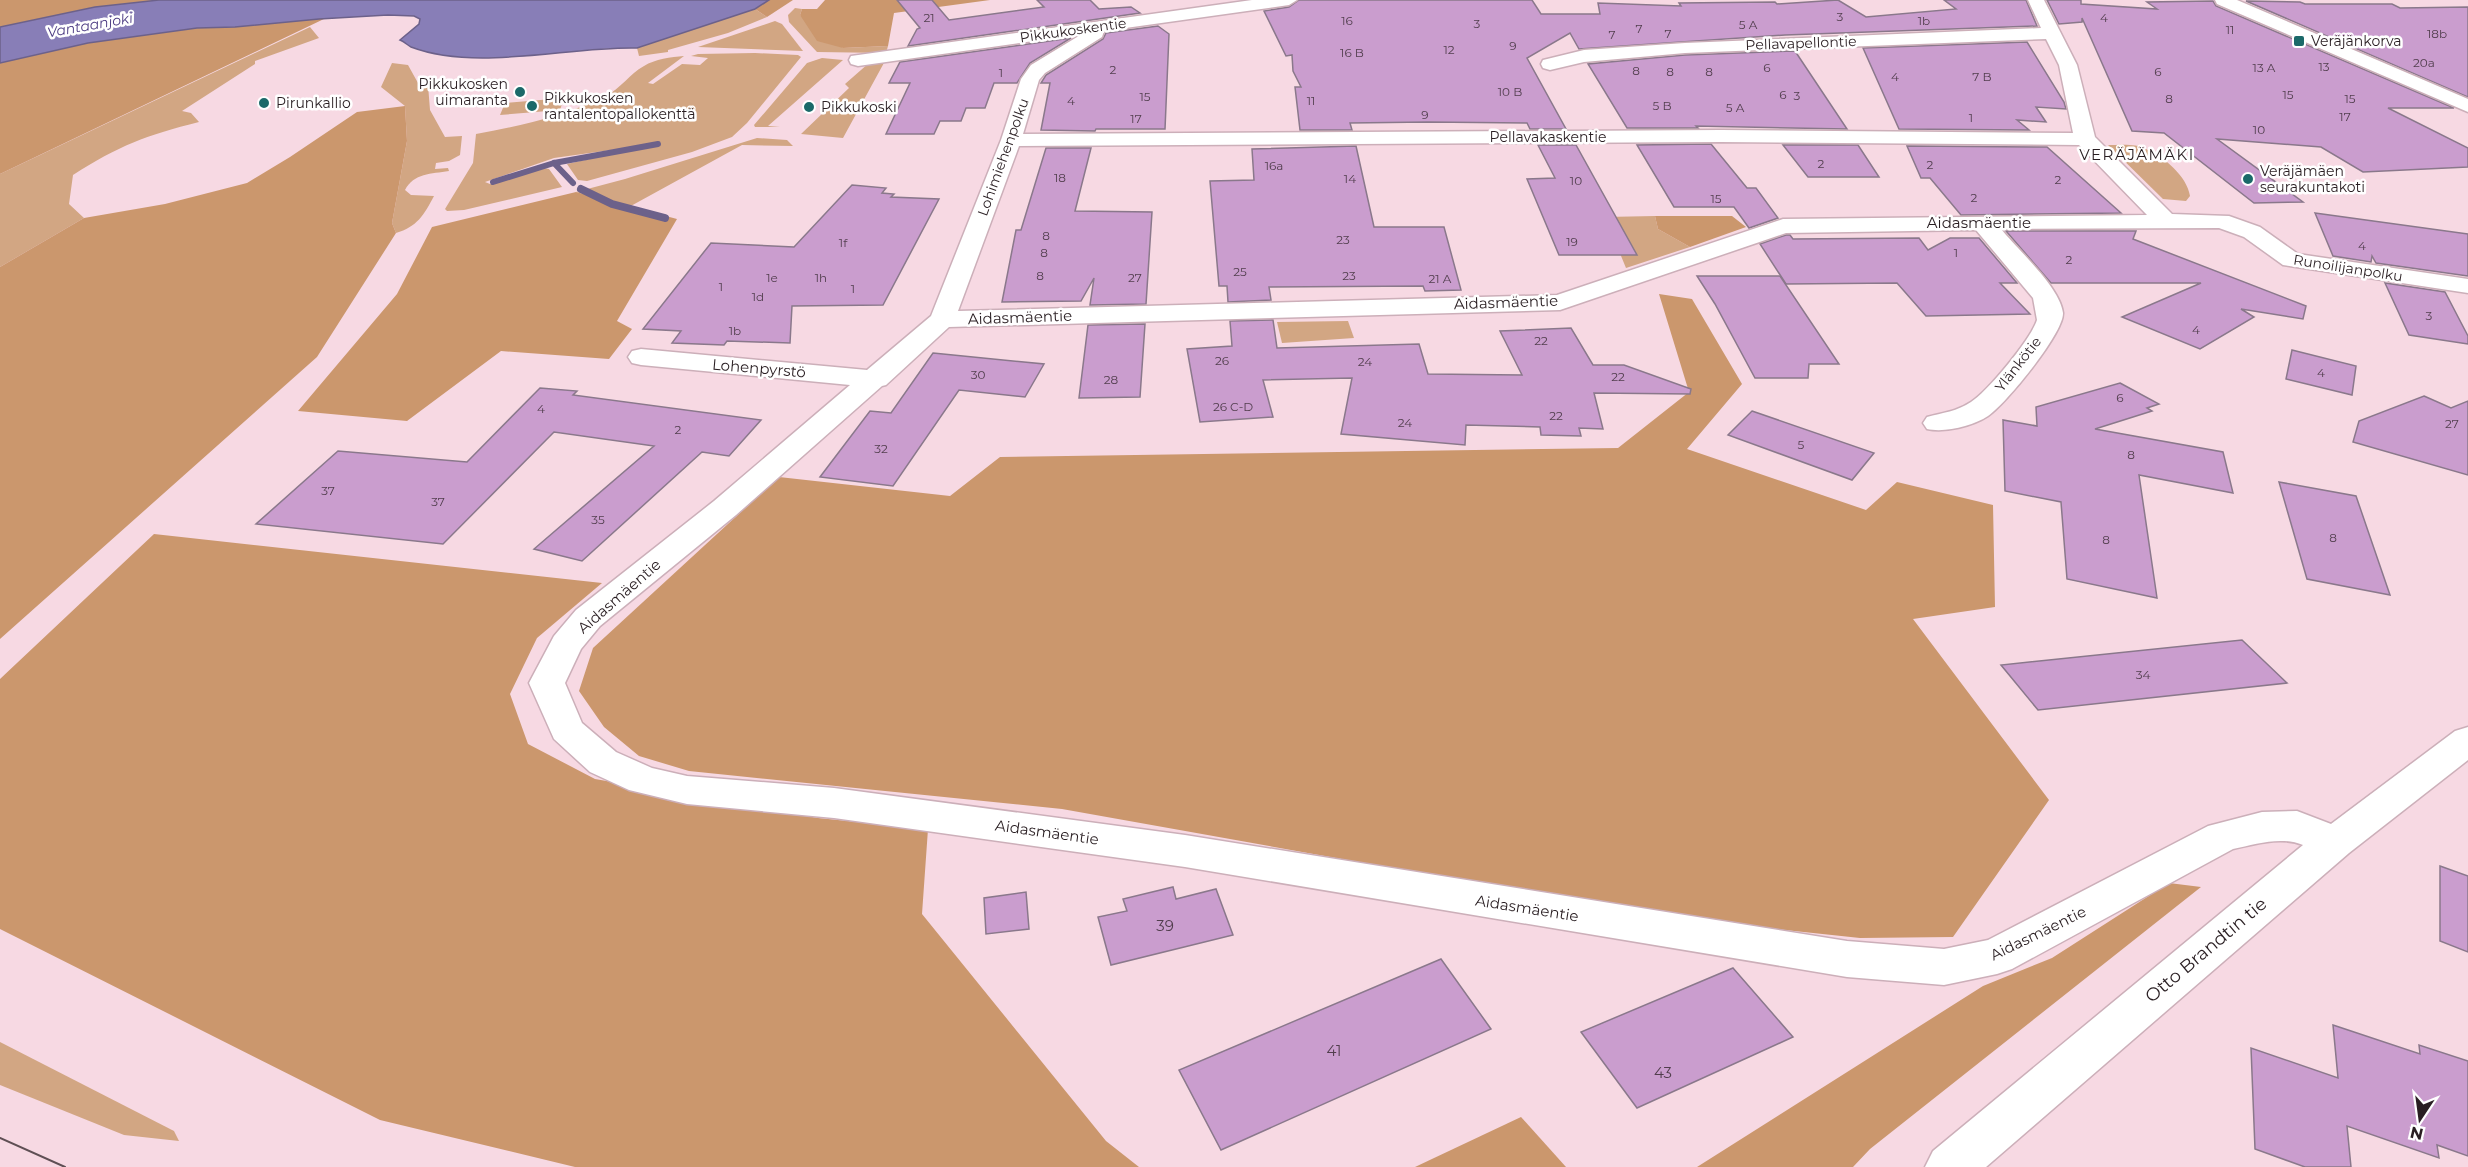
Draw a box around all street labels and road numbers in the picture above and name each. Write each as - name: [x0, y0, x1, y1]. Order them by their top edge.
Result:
- street label: Pikkukoskentie: [1019, 14, 1127, 46]
- street label: Pellavapellontie: [1745, 32, 1857, 54]
- street label: Lohimiehenpolku: [973, 96, 1033, 218]
- street label: Pellavakaskentie: [1490, 128, 1606, 146]
- street label: Aidasmäentie: [1927, 213, 2031, 232]
- street label: Runoilijanpolku: [2292, 250, 2404, 286]
- street label: Aidasmäentie: [1454, 291, 1558, 313]
- street label: Aidasmäentie: [968, 306, 1072, 328]
- street label: Ylänkötie: [1991, 333, 2045, 395]
- street label: Lohenpyrstö: [711, 354, 807, 382]
- street label: Aidasmäentie: [573, 555, 665, 637]
- street label: Aidasmäentie: [994, 815, 1100, 849]
- street label: Aidasmäentie: [1474, 890, 1580, 926]
- street label: Otto Brandtin tie: [2141, 893, 2271, 1007]
- street label: Aidasmäentie: [1987, 902, 2089, 964]

